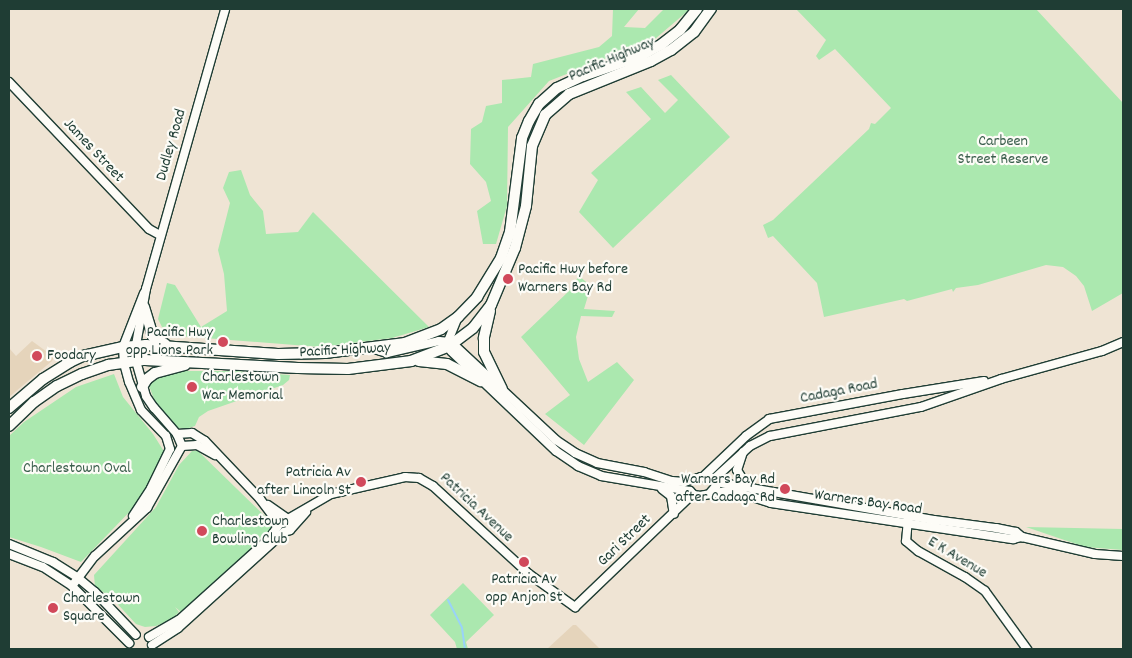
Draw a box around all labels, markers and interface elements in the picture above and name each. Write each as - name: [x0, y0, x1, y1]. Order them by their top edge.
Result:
- street label: Pacific Highway: [566, 33, 658, 87]
- street label: Dudley Road: [153, 107, 191, 183]
- street label: James Street: [58, 115, 128, 187]
- park label: Carbeen Street Reserve: [958, 132, 1048, 170]
- place label: Pacific Hwy before Warners Bay Rd: [518, 260, 628, 298]
- marker: Pacific Hwy before Warners Bay Rd: [502, 273, 514, 285]
- place label: Pacific Hwy opp Lions Park: [126, 323, 213, 361]
- marker: Pacific Hwy opp Lions Park: [217, 336, 229, 348]
- street label: Pacific Highway: [299, 339, 391, 363]
- place label: Foodary: [47, 346, 96, 366]
- marker: Foodary: [31, 350, 43, 362]
- place label: Charlestown War Memorial: [202, 368, 283, 406]
- street label: Cadaga Road: [799, 375, 879, 409]
- marker: Charlestown War Memorial: [186, 381, 198, 393]
- park label: Charlestown Oval: [23, 459, 131, 479]
- place label: Patricia Av after Lincoln St: [257, 463, 351, 501]
- street label: Patricia Avenue: [435, 469, 517, 547]
- place label: Warners Bay Rd after Cadaga Rd: [675, 470, 775, 508]
- marker: Patricia Av after Lincoln St: [355, 476, 367, 488]
- marker: Warners Bay Rd after Cadaga Rd: [779, 483, 791, 495]
- street label: Warners Bay Road: [813, 486, 923, 520]
- street label: Gari Street: [594, 511, 656, 571]
- place label: Charlestown Bowling Club: [212, 512, 289, 550]
- marker: Charlestown Bowling Club: [196, 525, 208, 537]
- street label: E K Avenue: [924, 533, 990, 583]
- marker: Patricia Av opp Anjon St: [518, 556, 530, 568]
- place label: Patricia Av opp Anjon St: [486, 570, 562, 608]
- place label: Charlestown Square: [63, 589, 140, 627]
- marker: Charlestown Square: [47, 602, 59, 614]

